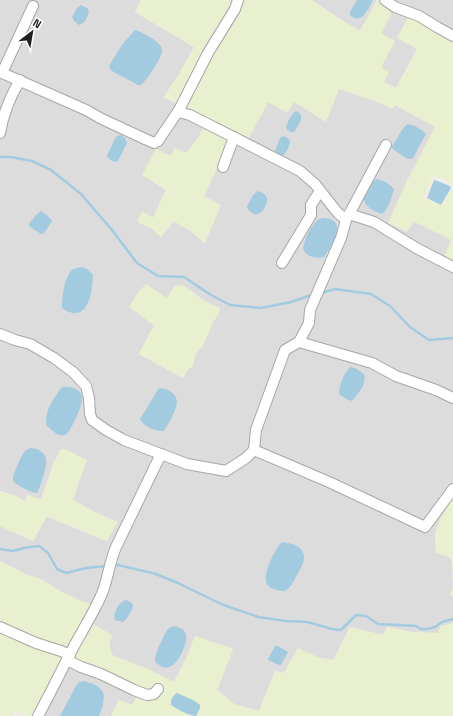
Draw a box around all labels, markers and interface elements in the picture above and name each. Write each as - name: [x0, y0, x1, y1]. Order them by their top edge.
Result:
- north arrow: [12, 12, 52, 52]
- text: N: [30, 16, 44, 31]

